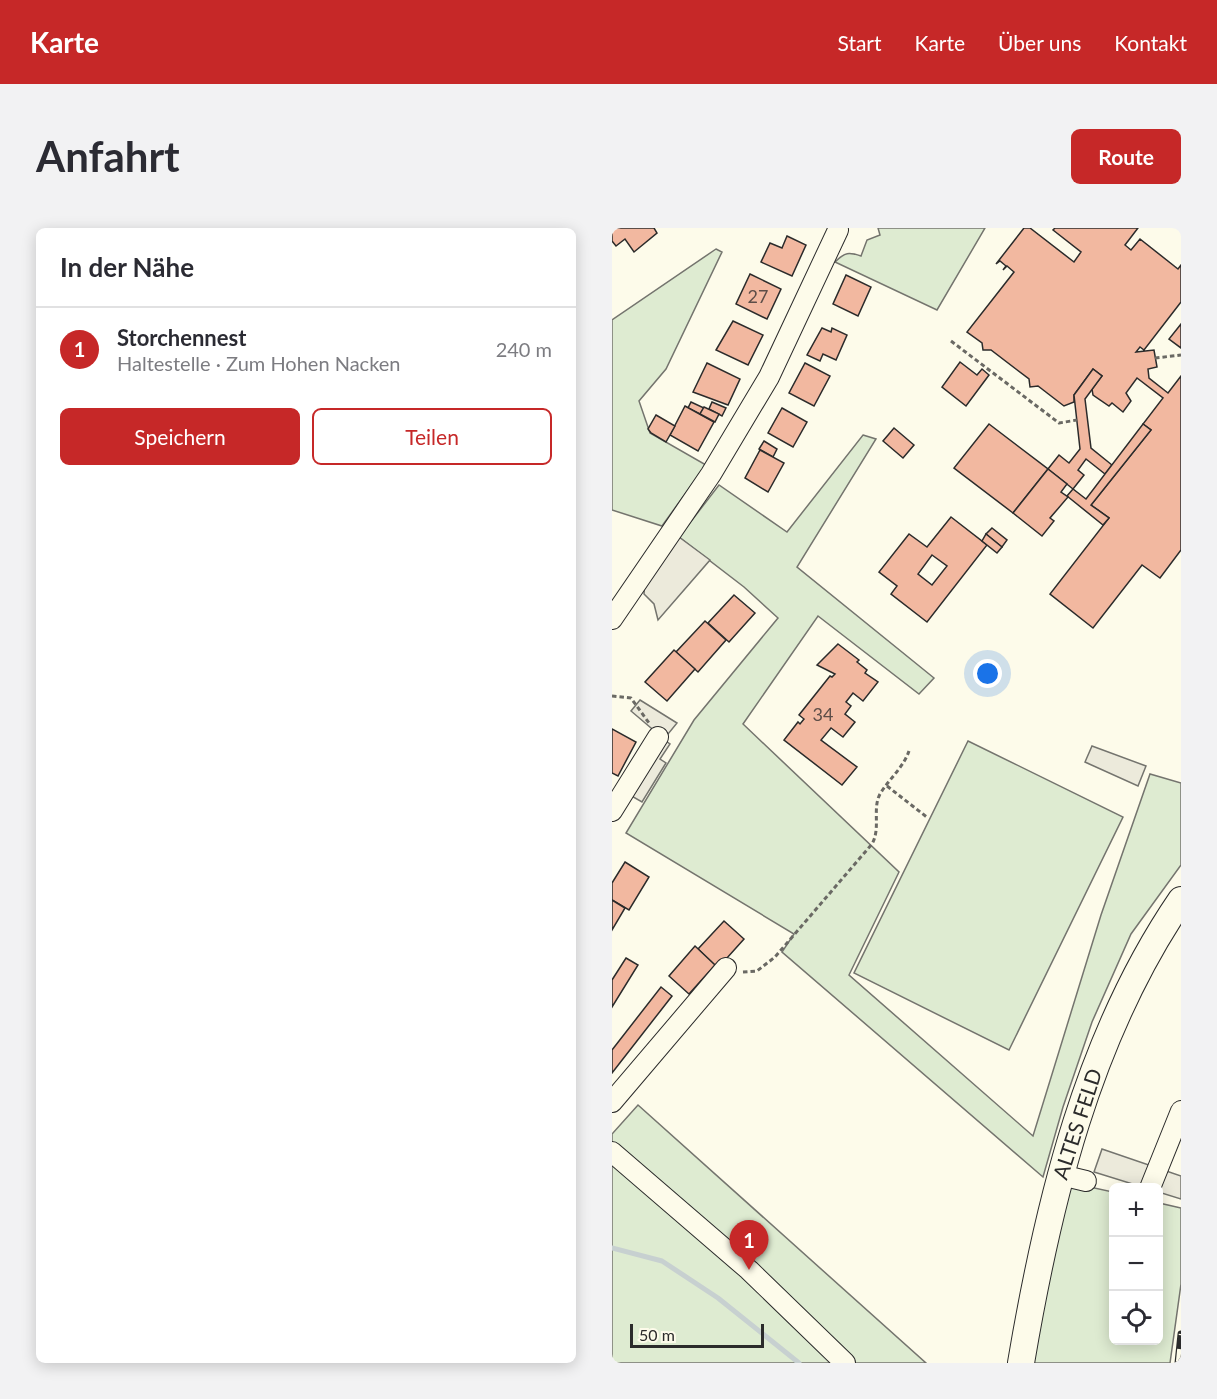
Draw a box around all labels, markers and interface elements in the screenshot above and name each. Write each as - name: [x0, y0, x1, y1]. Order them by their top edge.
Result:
- text: Karte: [30, 25, 99, 59]
- text: Start: [837, 30, 882, 55]
- text: Karte: [915, 30, 965, 55]
- text: Über uns: [998, 30, 1081, 55]
- text: Kontakt: [1114, 30, 1187, 55]
- button: Route: [1071, 129, 1181, 184]
- text: Anfahrt: [36, 131, 180, 181]
- text: In der Nähe: [60, 251, 194, 283]
- house number: 27: [748, 285, 768, 307]
- text: Storchennest: [117, 324, 246, 351]
- text: 1: [74, 337, 85, 361]
- text: 240 m: [496, 337, 552, 361]
- text: Haltestelle · Zum Hohen Nacken: [117, 351, 400, 375]
- button: Speichern: [60, 408, 300, 465]
- button: Teilen: [312, 408, 552, 465]
- your location: [973, 659, 1002, 688]
- house number: 34: [813, 703, 833, 725]
- street label: ALTES FELD: [1047, 1065, 1106, 1182]
- map controls: [1109, 1183, 1163, 1345]
- button: +: [1109, 1183, 1163, 1237]
- pin: 1: [730, 1220, 768, 1270]
- button: −: [1109, 1237, 1163, 1291]
- button: locate: [1109, 1291, 1163, 1345]
- scale bar: [630, 1321, 764, 1348]
- text: 50 m: [639, 1325, 675, 1344]

